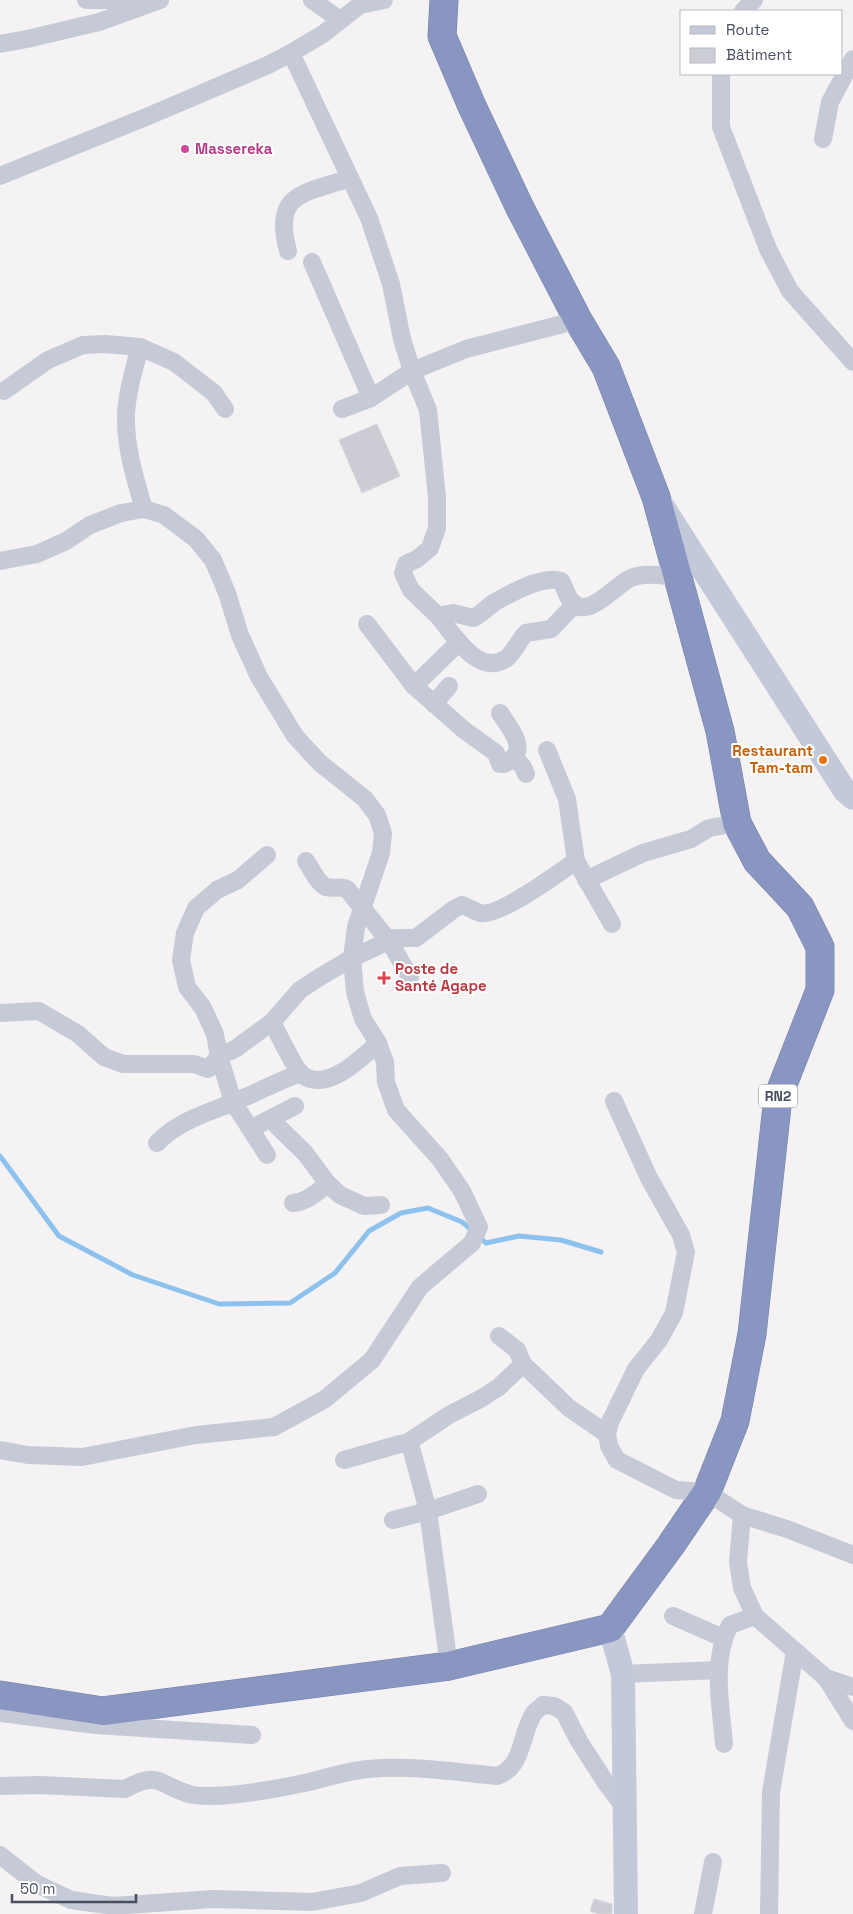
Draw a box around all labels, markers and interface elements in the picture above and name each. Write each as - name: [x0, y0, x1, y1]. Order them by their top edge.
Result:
- legend: [680, 10, 843, 75]
- text: Route: [726, 20, 770, 39]
- text: Bâtiment: [726, 45, 792, 64]
- place label: Massereka: [195, 139, 273, 158]
- marker: Massereka: [179, 143, 191, 155]
- place label: Restaurant Tam-tam: [732, 741, 813, 777]
- marker: Restaurant Tam-tam: [817, 754, 829, 766]
- place label: Poste de Santé Agape: [395, 959, 487, 995]
- marker: Poste de Santé Agape: [377, 971, 391, 985]
- road number: RN2: [759, 1084, 797, 1108]
- scale bar: [12, 1872, 136, 1904]
- text: 50 m: [20, 1879, 55, 1898]

